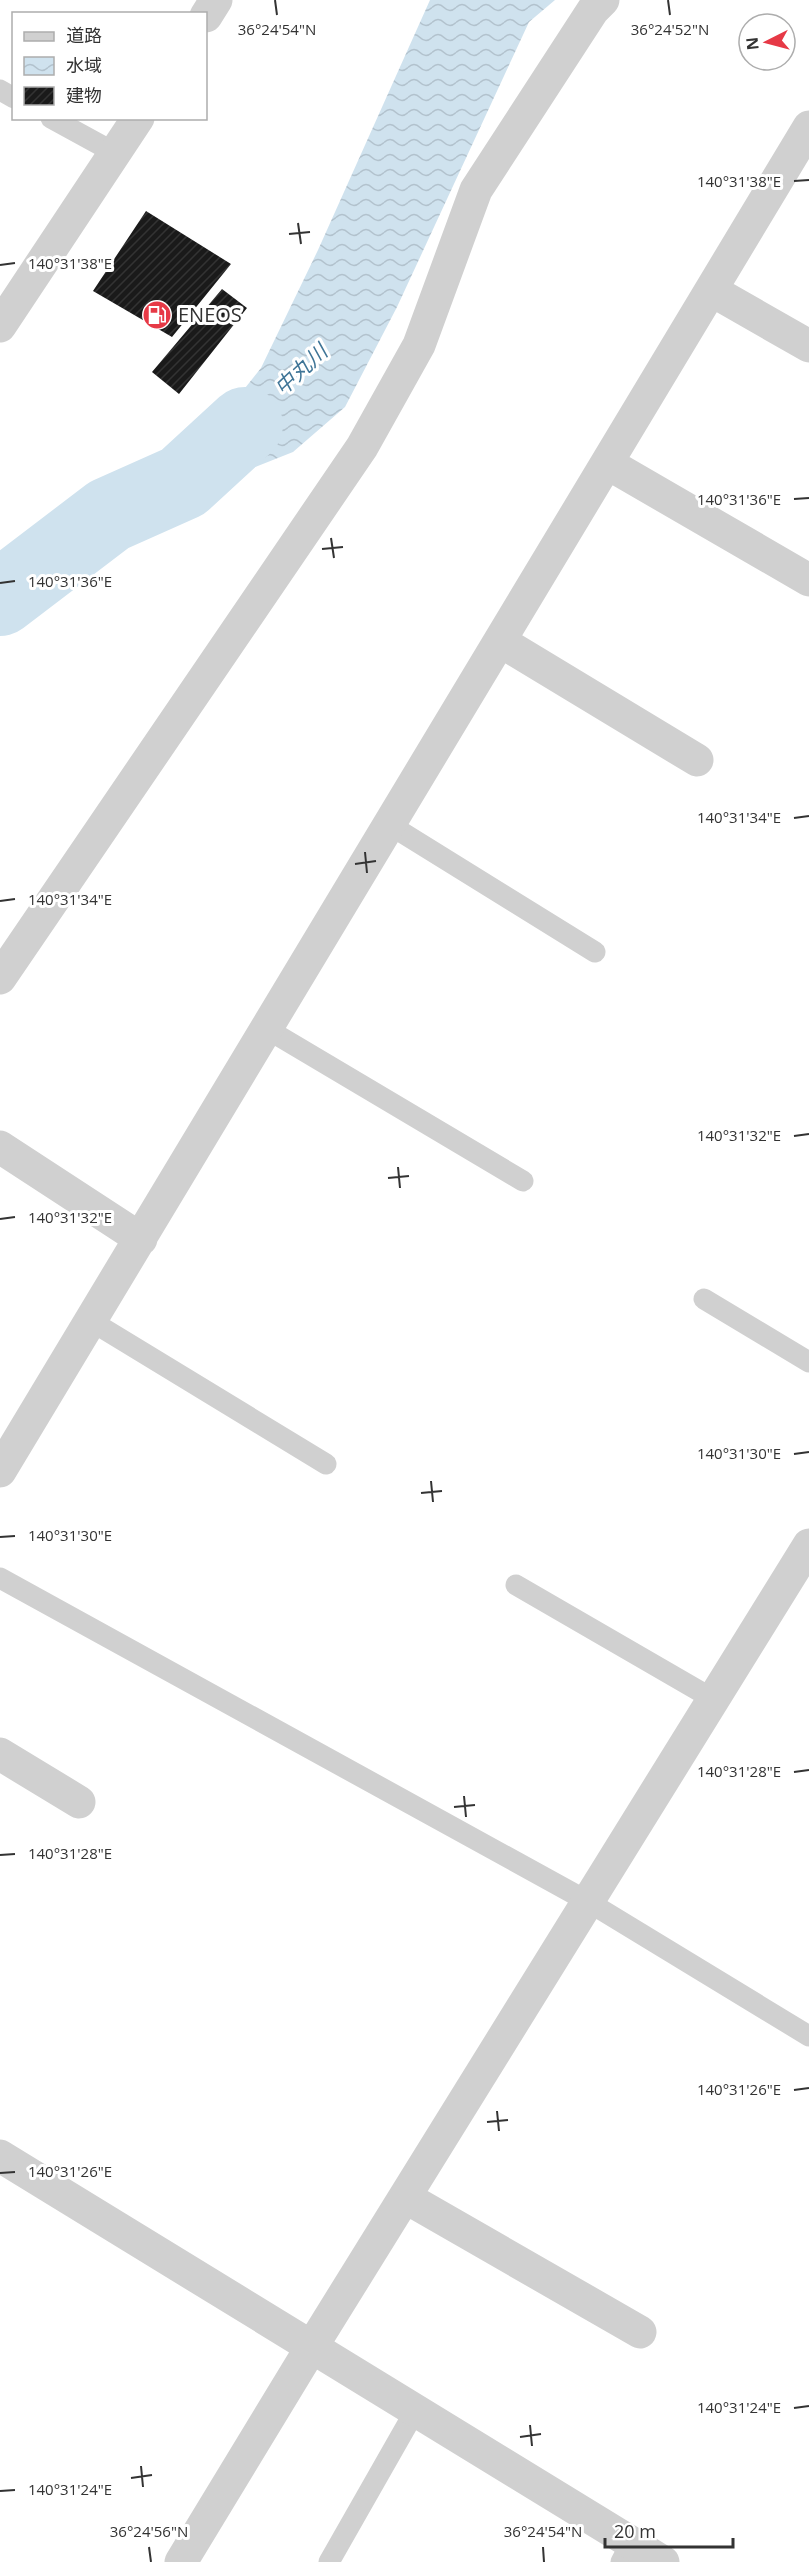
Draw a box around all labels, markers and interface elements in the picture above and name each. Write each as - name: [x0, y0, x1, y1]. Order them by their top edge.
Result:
- legend: [12, 12, 207, 120]
- north arrow: [737, 12, 797, 72]
- text: 36°24'54"N: [238, 19, 316, 39]
- text: 36°24'52"N: [631, 19, 709, 39]
- text: 道路: [66, 23, 102, 47]
- text: N: [740, 36, 764, 51]
- text: 水域: [66, 53, 102, 77]
- text: 建物: [66, 83, 102, 107]
- text: 140°31'38"E: [697, 171, 781, 191]
- text: 140°31'38"E: [28, 253, 112, 273]
- fuel station icon: ENEOS: [141, 299, 173, 331]
- place label: ENEOS: [178, 301, 242, 328]
- water label: 中丸川: [268, 336, 334, 401]
- text: 140°31'36"E: [697, 489, 781, 509]
- text: 140°31'36"E: [28, 571, 112, 591]
- text: 140°31'34"E: [697, 807, 781, 827]
- text: 140°31'34"E: [28, 889, 112, 909]
- text: 140°31'32"E: [697, 1125, 781, 1145]
- text: 140°31'32"E: [28, 1207, 112, 1227]
- text: 140°31'30"E: [697, 1443, 781, 1463]
- text: 140°31'30"E: [28, 1525, 112, 1545]
- text: 140°31'28"E: [697, 1761, 781, 1781]
- text: 140°31'28"E: [28, 1843, 112, 1863]
- text: 140°31'26"E: [697, 2079, 781, 2099]
- text: 140°31'26"E: [28, 2161, 112, 2181]
- text: 140°31'24"E: [697, 2397, 781, 2417]
- text: 140°31'24"E: [28, 2479, 112, 2499]
- scale bar: [605, 2511, 732, 2549]
- text: 20 m: [614, 2519, 656, 2543]
- text: 36°24'56"N: [110, 2521, 188, 2541]
- text: 36°24'54"N: [504, 2521, 582, 2541]

